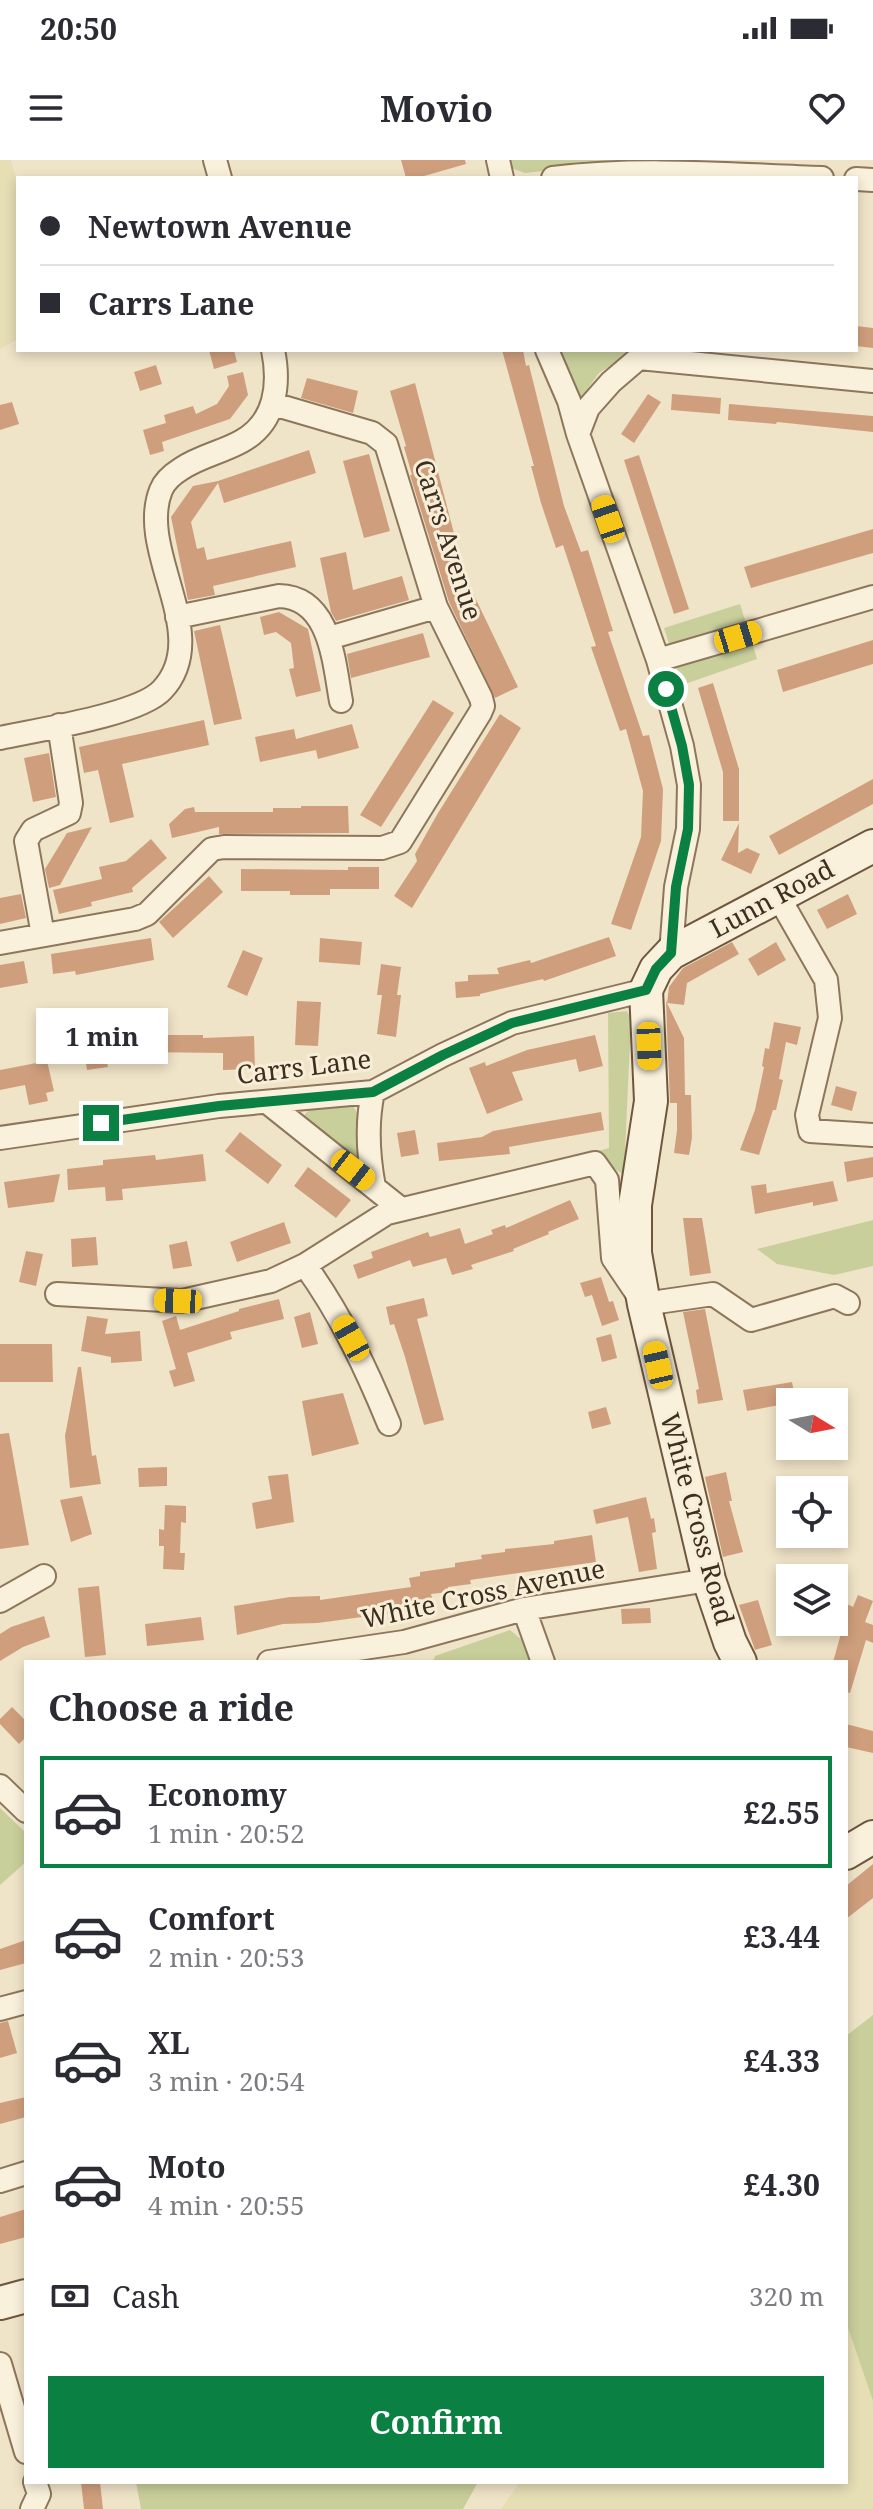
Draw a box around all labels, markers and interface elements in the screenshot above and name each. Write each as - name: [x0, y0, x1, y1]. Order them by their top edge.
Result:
- text: 20:50: [40, 8, 117, 49]
- text: Movio: [380, 84, 493, 133]
- icon: menu: [24, 86, 68, 130]
- icon: heart: [805, 86, 849, 130]
- text: Newtown Avenue: [88, 206, 352, 247]
- text: Carrs Lane: [88, 283, 254, 324]
- street label: Carrs Avenue: [406, 455, 492, 624]
- car: [589, 492, 627, 546]
- car: [712, 619, 764, 655]
- route start: [648, 671, 684, 707]
- street label: Lunn Road: [703, 850, 840, 946]
- callout: 1 min: [35, 1007, 167, 1063]
- text: 1 min: [65, 1018, 139, 1054]
- car: [636, 1022, 662, 1070]
- street label: Carrs Lane: [235, 1040, 373, 1092]
- route end: [83, 1105, 119, 1141]
- car: [327, 1146, 379, 1194]
- car: [154, 1288, 202, 1314]
- car: [329, 1311, 373, 1365]
- car: [641, 1339, 675, 1391]
- north arrow: [776, 1388, 848, 1460]
- map controls: [776, 1388, 848, 1636]
- street label: White Cross Road: [652, 1409, 744, 1629]
- button: locate: [776, 1476, 848, 1548]
- street label: White Cross Avenue: [358, 1550, 608, 1636]
- button: layers: [776, 1564, 848, 1636]
- text: Choose a ride: [48, 1683, 294, 1732]
- text: Economy: [148, 1774, 287, 1815]
- icon: car: [52, 1776, 124, 1848]
- text: £2.55: [744, 1792, 820, 1833]
- text: 1 min · 20:52: [148, 1815, 305, 1851]
- text: Comfort: [148, 1898, 275, 1939]
- icon: car: [52, 1900, 124, 1972]
- text: £3.44: [744, 1916, 820, 1957]
- text: 2 min · 20:53: [148, 1939, 305, 1975]
- text: XL: [148, 2022, 190, 2063]
- icon: car: [52, 2024, 124, 2096]
- text: £4.33: [744, 2040, 820, 2081]
- text: 3 min · 20:54: [148, 2063, 305, 2099]
- text: Moto: [148, 2146, 226, 2187]
- icon: car: [52, 2148, 124, 2220]
- text: £4.30: [744, 2164, 820, 2205]
- text: 4 min · 20:55: [148, 2187, 305, 2223]
- icon: cash: [48, 2274, 92, 2318]
- text: Cash: [112, 2276, 180, 2317]
- text: 320 m: [749, 2278, 824, 2314]
- button: Confirm: [48, 2376, 824, 2468]

